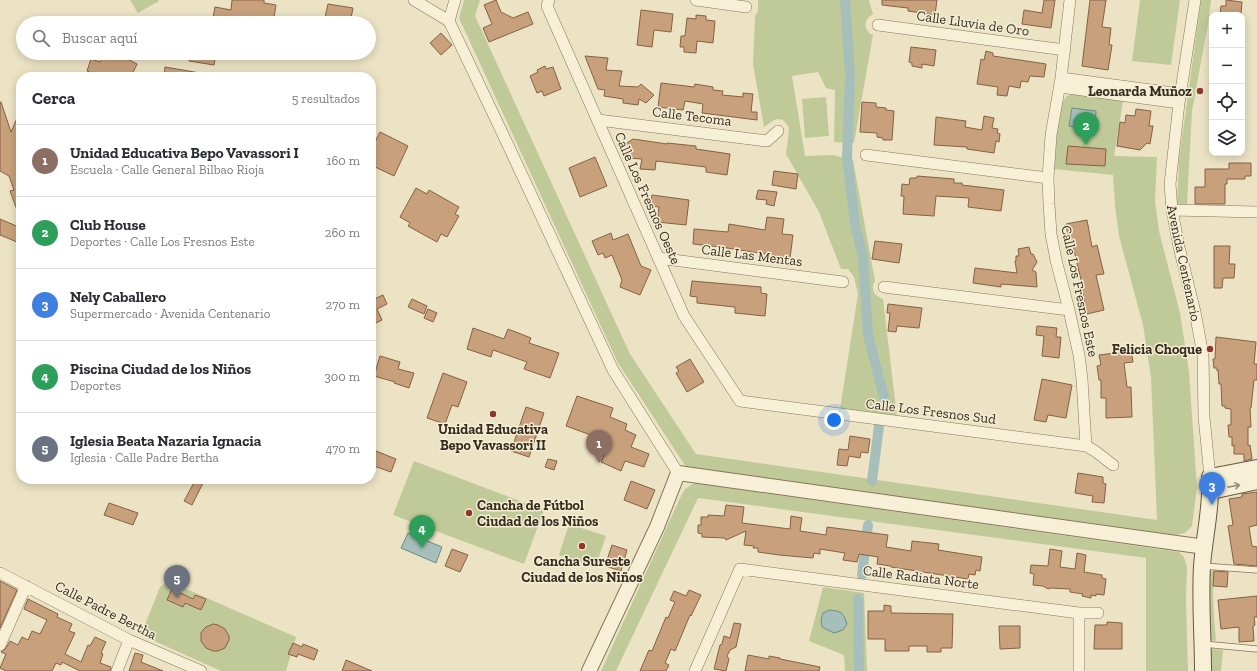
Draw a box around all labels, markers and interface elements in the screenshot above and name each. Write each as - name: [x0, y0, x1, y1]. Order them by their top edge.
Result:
- street label: Calle Lluvia de Oro: [915, 7, 1030, 40]
- map controls: [1209, 12, 1245, 156]
- button: +: [1209, 12, 1245, 48]
- search box: [16, 16, 376, 60]
- icon: search: [30, 27, 52, 49]
- text: Buscar aquí: [62, 29, 138, 47]
- button: −: [1209, 48, 1245, 84]
- place label: Leonarda Muñoz: [1088, 83, 1192, 100]
- button: locate: [1209, 84, 1245, 120]
- marker: Leonarda Muñoz: [1195, 86, 1205, 96]
- text: Cerca: [32, 88, 75, 108]
- text: 5 resultados: [292, 91, 360, 106]
- street label: Calle Tecoma: [651, 103, 733, 130]
- pin: 2: [1073, 112, 1099, 145]
- button: layers: [1209, 120, 1245, 156]
- street label: Calle Los Fresnos Oeste: [611, 130, 685, 267]
- text: Unidad Educativa Bepo Vavassori I: [70, 144, 299, 162]
- text: 1: [42, 153, 48, 168]
- text: 160 m: [326, 153, 360, 168]
- text: Escuela · Calle General Bilbao Rioja: [70, 162, 264, 177]
- street label: Avenida Centenario: [1163, 203, 1204, 323]
- text: Club House: [70, 216, 146, 234]
- street label: Calle Los Fresnos Este: [1057, 224, 1102, 359]
- text: 2: [42, 225, 48, 240]
- text: 260 m: [325, 225, 360, 240]
- text: Deportes · Calle Los Fresnos Este: [70, 234, 255, 249]
- street label: Calle Las Mentas: [701, 241, 803, 270]
- text: Nely Caballero: [70, 288, 166, 306]
- text: 3: [42, 297, 48, 312]
- text: 270 m: [326, 297, 360, 312]
- text: Supermercado · Avenida Centenario: [70, 306, 270, 321]
- place label: Felicia Choque: [1112, 341, 1202, 358]
- marker: Felicia Choque: [1205, 344, 1215, 354]
- text: Piscina Ciudad de los Niños: [70, 360, 251, 378]
- text: 4: [41, 369, 49, 384]
- text: 300 m: [324, 369, 360, 384]
- text: Deportes: [70, 378, 121, 393]
- street label: Calle Los Fresnos Sud: [865, 395, 997, 428]
- marker: Unidad Educativa Bepo Vavassori II: [488, 409, 498, 419]
- your location: [824, 410, 844, 430]
- place label: Unidad Educativa Bepo Vavassori II: [438, 421, 548, 454]
- pin: 1: [586, 430, 612, 463]
- text: Iglesia Beata Nazaria Ignacia: [70, 432, 261, 450]
- text: 5: [42, 441, 48, 456]
- text: 470 m: [325, 441, 360, 456]
- text: Iglesia · Calle Padre Bertha: [70, 450, 219, 465]
- pin: 3: [1199, 472, 1225, 505]
- one-way arrow: [1227, 482, 1240, 490]
- place label: Cancha de Fútbol Ciudad de los Niños: [477, 497, 599, 530]
- marker: Cancha de Fútbol Ciudad de los Niños: [464, 508, 474, 518]
- pin: 4: [409, 515, 435, 548]
- marker: Cancha Sureste Ciudad de los Niños: [577, 541, 587, 551]
- place label: Cancha Sureste Ciudad de los Niños: [521, 553, 643, 586]
- street label: Calle Radiata Norte: [862, 562, 980, 593]
- pin: 5: [164, 565, 190, 598]
- street label: Calle Padre Bertha: [52, 578, 160, 643]

